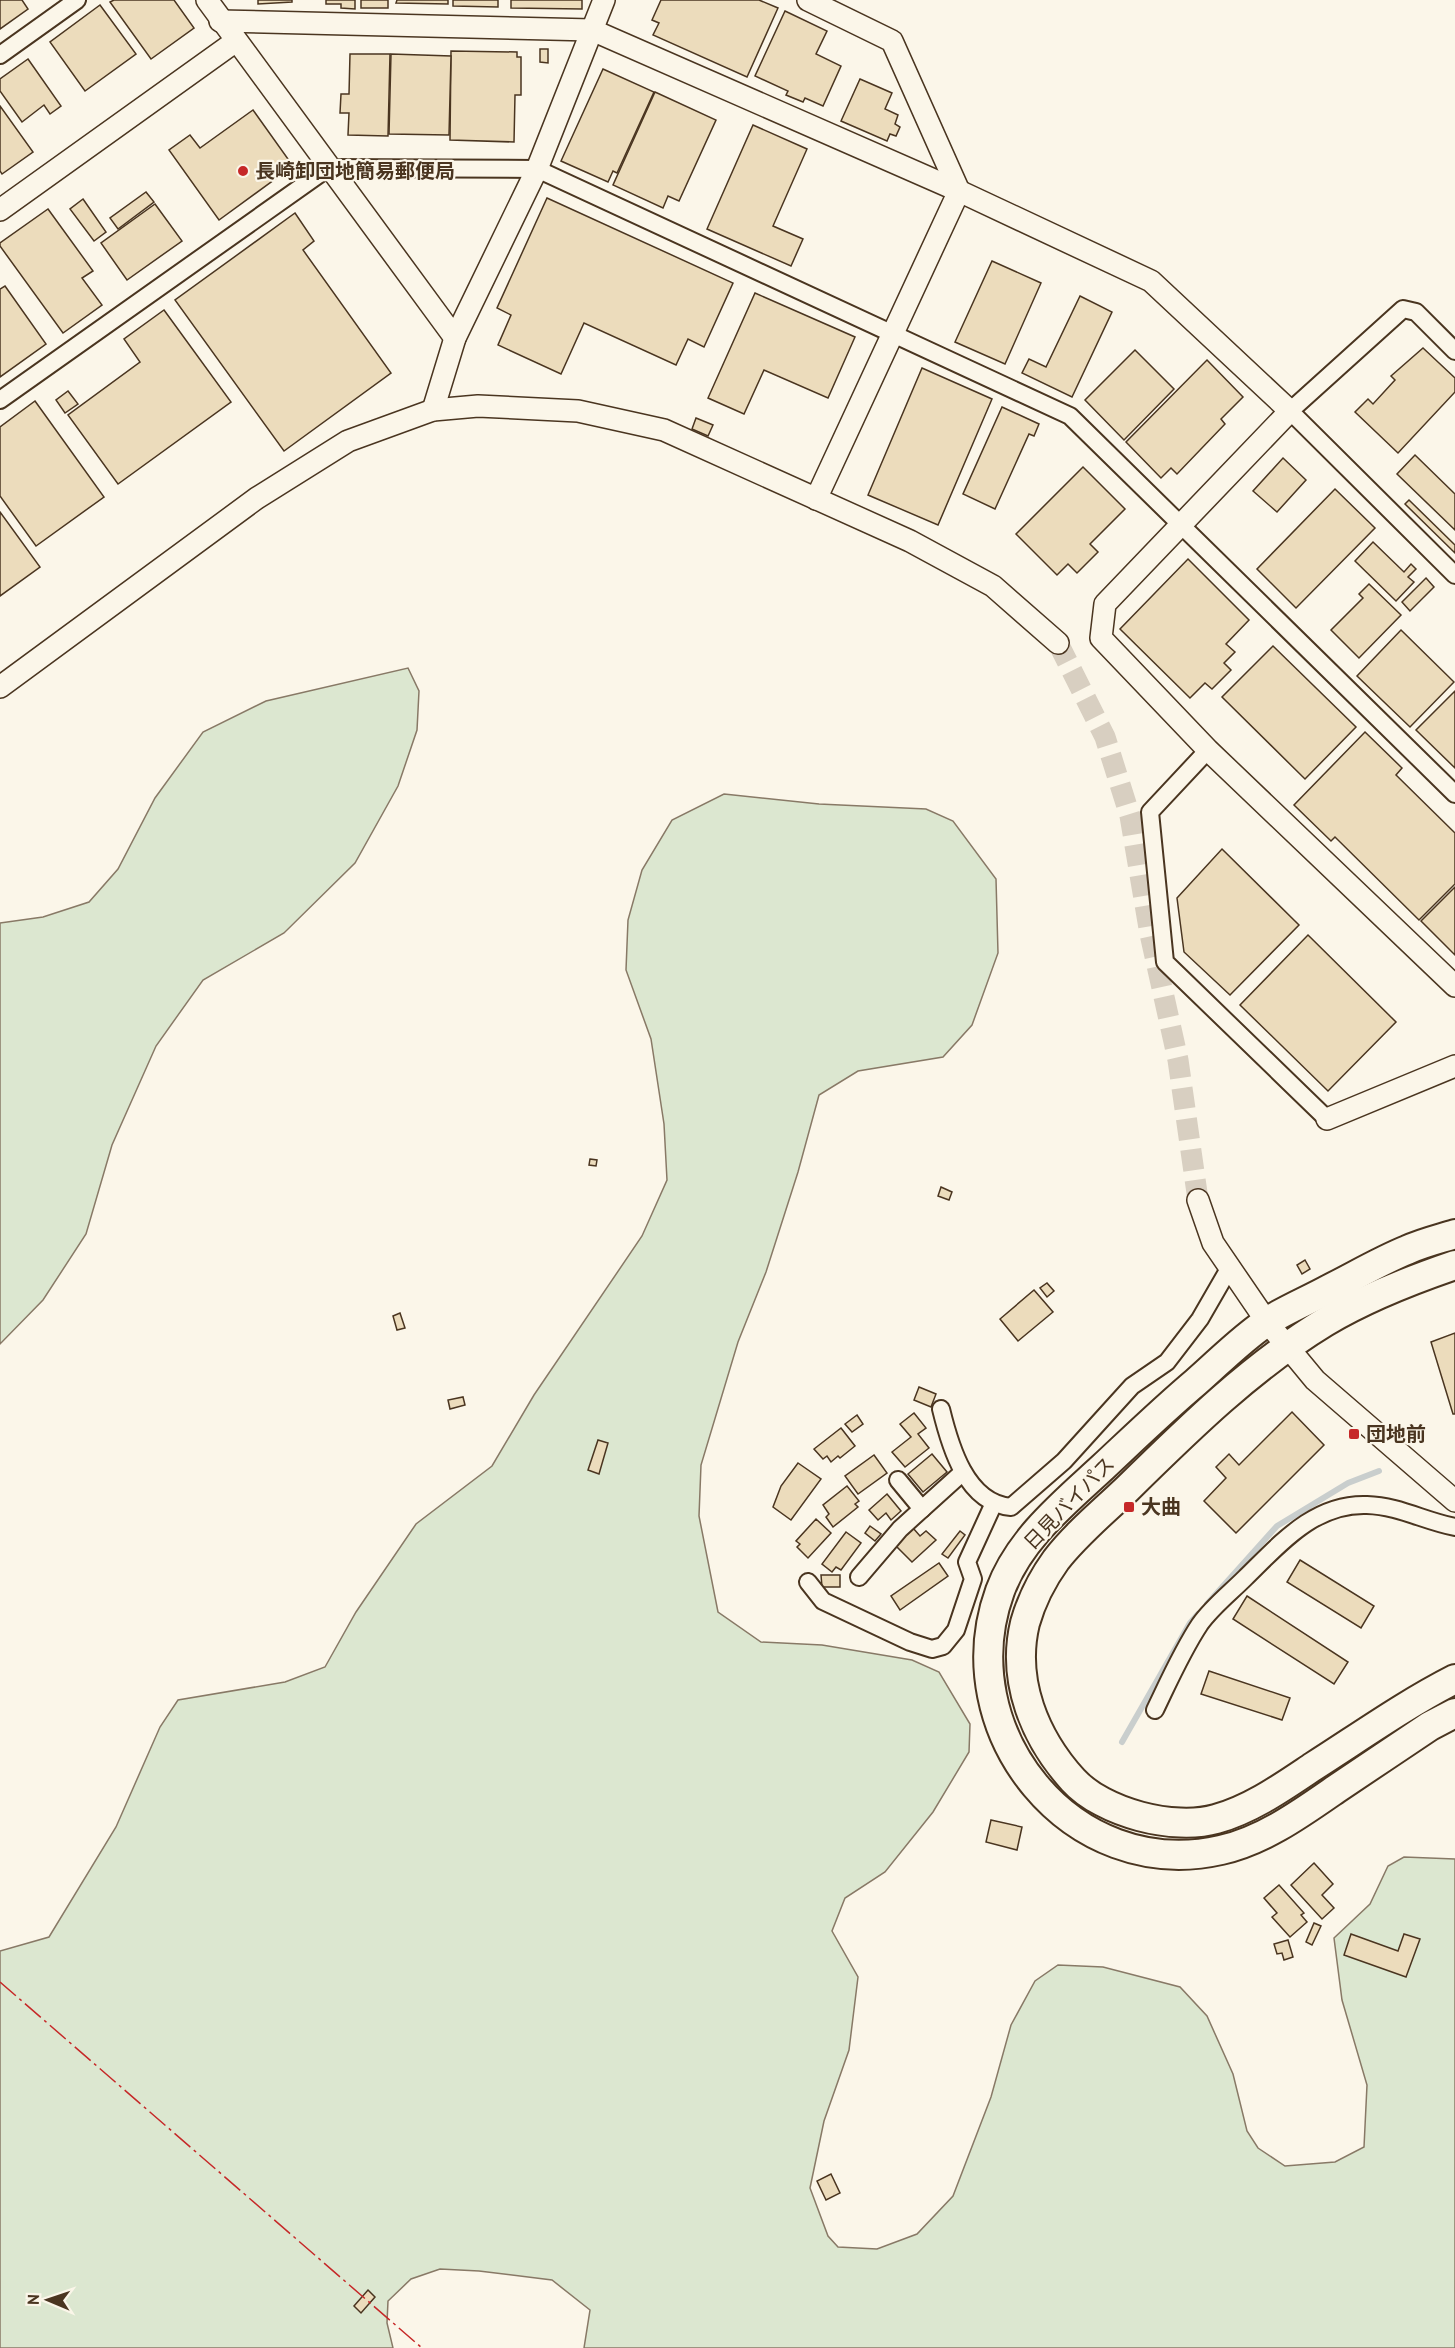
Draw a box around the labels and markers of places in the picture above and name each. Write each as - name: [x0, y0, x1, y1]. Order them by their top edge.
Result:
- place label: 長崎卸団地簡易郵便局: [255, 158, 455, 184]
- marker: 長崎卸団地簡易郵便局: [236, 164, 250, 178]
- place label: 団地前: [1366, 1421, 1426, 1447]
- marker: 団地前: [1347, 1427, 1361, 1441]
- place label: 大曲: [1141, 1494, 1181, 1520]
- marker: 大曲: [1122, 1500, 1136, 1514]

